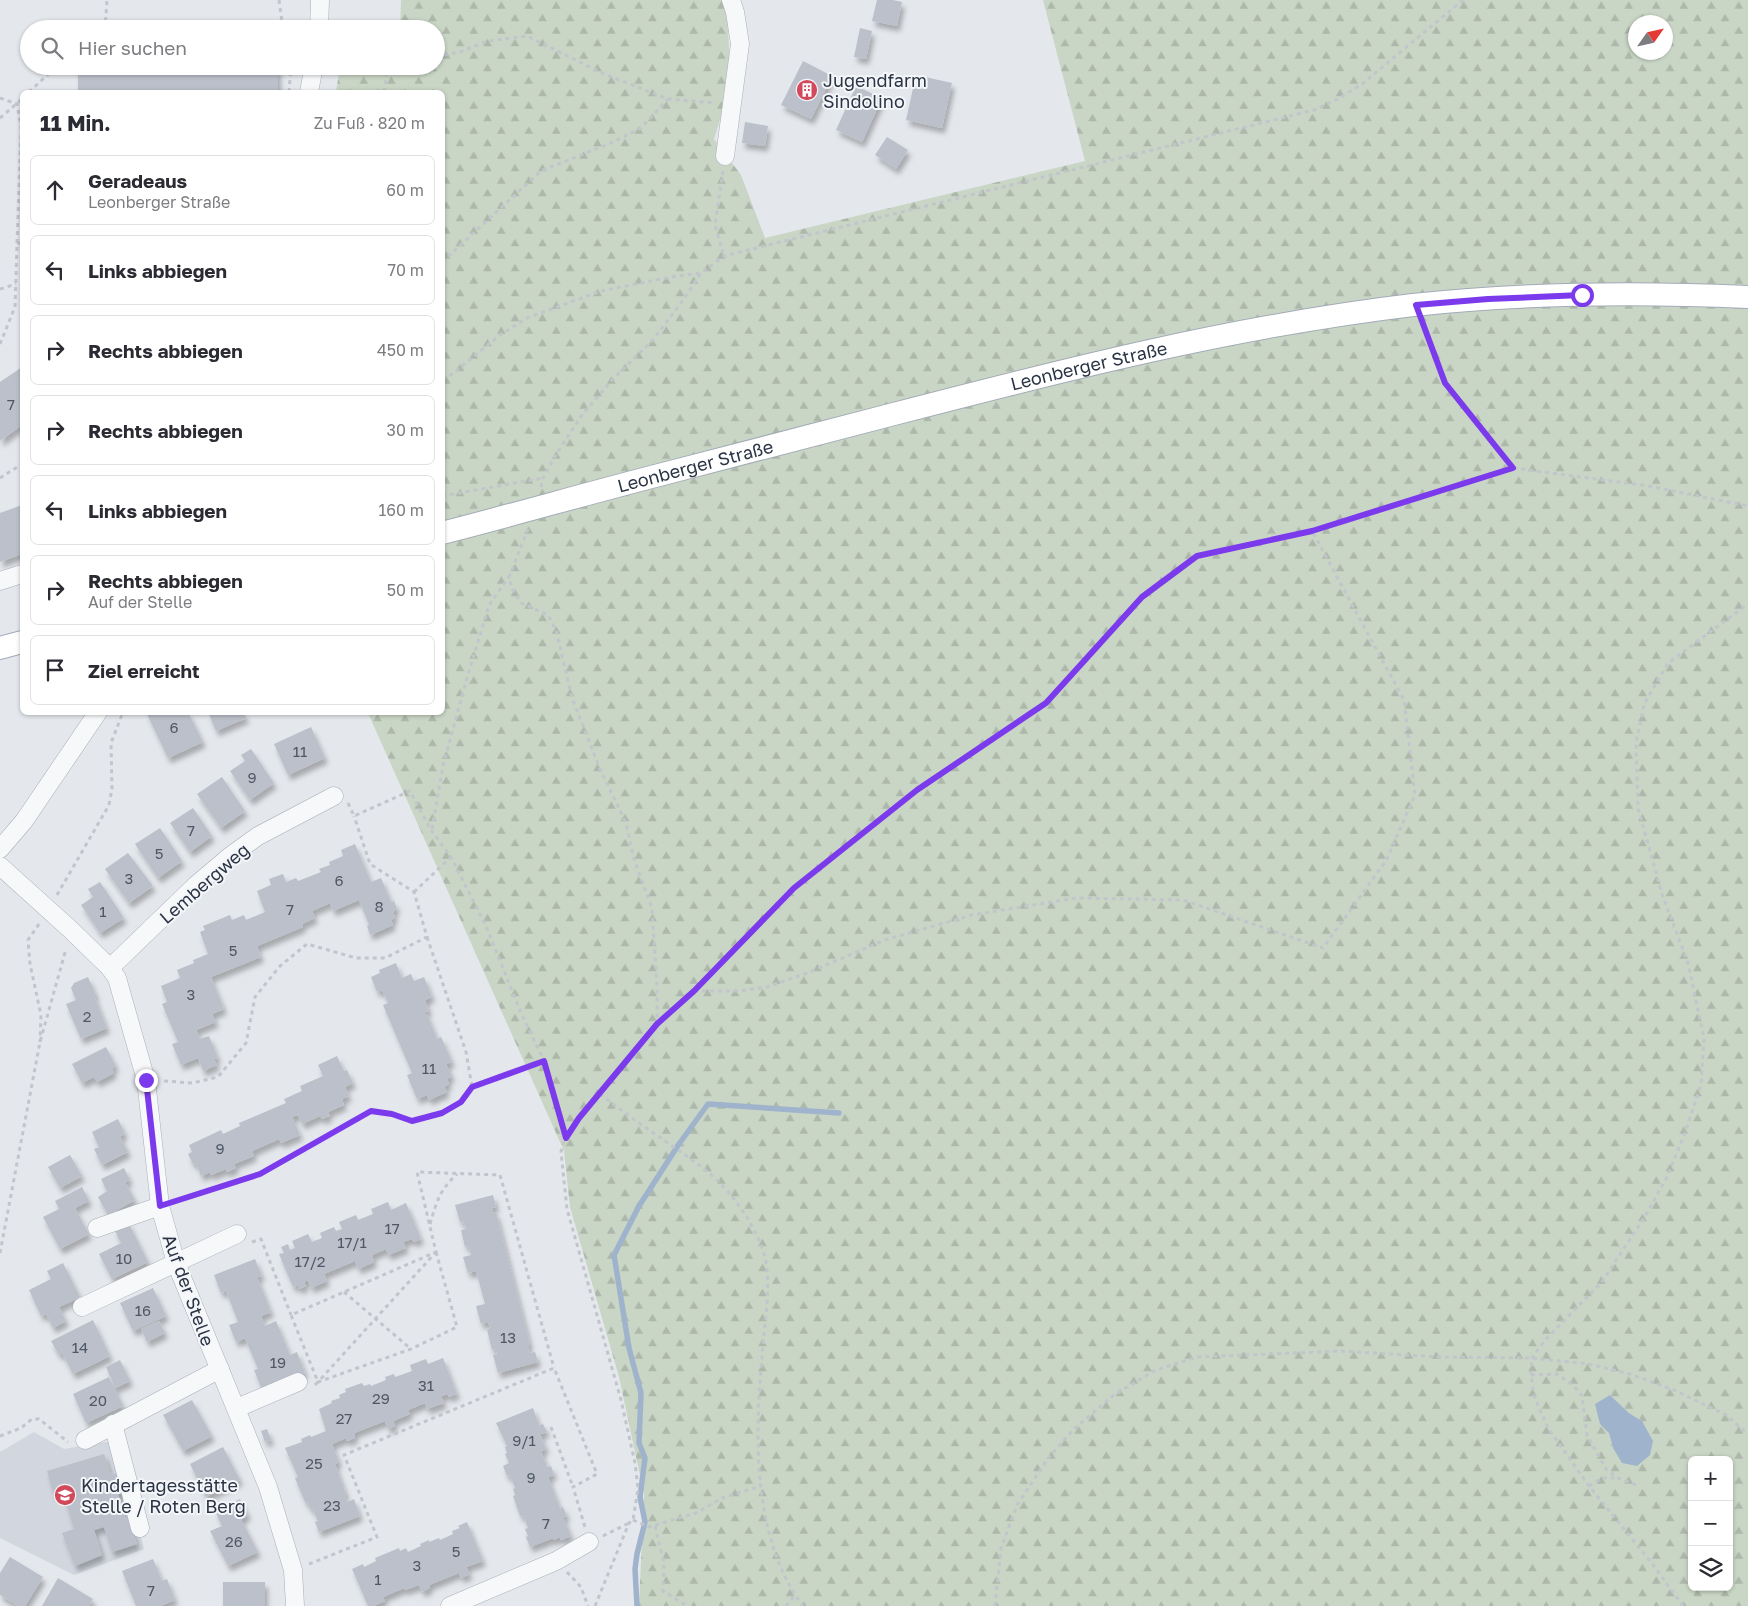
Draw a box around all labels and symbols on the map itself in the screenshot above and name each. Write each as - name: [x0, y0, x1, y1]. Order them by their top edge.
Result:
- north arrow: [1628, 15, 1673, 60]
- place label: Jugendfarm Sindolino: [823, 69, 927, 112]
- building icon: Jugendfarm Sindolino: [795, 78, 819, 102]
- route start: [1571, 284, 1594, 307]
- street label: Leonberger Straße: [1008, 337, 1169, 395]
- house number: 7: [7, 395, 15, 413]
- street label: Leonberger Straße: [615, 435, 775, 497]
- house number: 6: [169, 718, 179, 736]
- house number: 11: [293, 742, 307, 760]
- house number: 9: [247, 768, 257, 786]
- house number: 7: [187, 821, 195, 839]
- street label: Lembergweg: [155, 838, 253, 928]
- house number: 5: [155, 844, 163, 862]
- house number: 3: [125, 869, 133, 887]
- house number: 6: [334, 871, 344, 889]
- house number: 8: [374, 897, 384, 915]
- house number: 7: [286, 900, 294, 918]
- house number: 1: [99, 902, 107, 920]
- house number: 5: [229, 941, 237, 959]
- house number: 3: [187, 985, 195, 1003]
- house number: 2: [83, 1007, 91, 1025]
- house number: 11: [422, 1059, 436, 1077]
- route end: [135, 1069, 158, 1092]
- house number: 9: [215, 1139, 225, 1157]
- house number: 17: [384, 1219, 400, 1237]
- street label: Auf der Stelle: [159, 1231, 219, 1349]
- house number: 17/1: [337, 1233, 367, 1251]
- house number: 10: [116, 1249, 132, 1267]
- house number: 17/2: [294, 1252, 326, 1270]
- house number: 16: [135, 1301, 151, 1319]
- house number: 13: [500, 1328, 516, 1346]
- house number: 14: [72, 1338, 88, 1356]
- house number: 19: [270, 1353, 286, 1371]
- house number: 31: [418, 1376, 434, 1394]
- house number: 29: [372, 1389, 390, 1407]
- house number: 20: [89, 1391, 107, 1409]
- house number: 27: [336, 1409, 352, 1427]
- house number: 9/1: [512, 1431, 536, 1449]
- house number: 25: [305, 1454, 323, 1472]
- house number: 9: [526, 1468, 536, 1486]
- place label: Kindertagesstätte Stelle / Roten Berg: [81, 1474, 246, 1517]
- school or university icon: Kindertagesstätte Stelle / Roten Berg: [53, 1483, 77, 1507]
- house number: 23: [323, 1496, 341, 1514]
- house number: 7: [542, 1514, 550, 1532]
- house number: 26: [225, 1532, 243, 1550]
- house number: 5: [452, 1542, 460, 1560]
- house number: 3: [413, 1556, 421, 1574]
- house number: 1: [374, 1570, 382, 1588]
- house number: 7: [147, 1581, 155, 1599]

